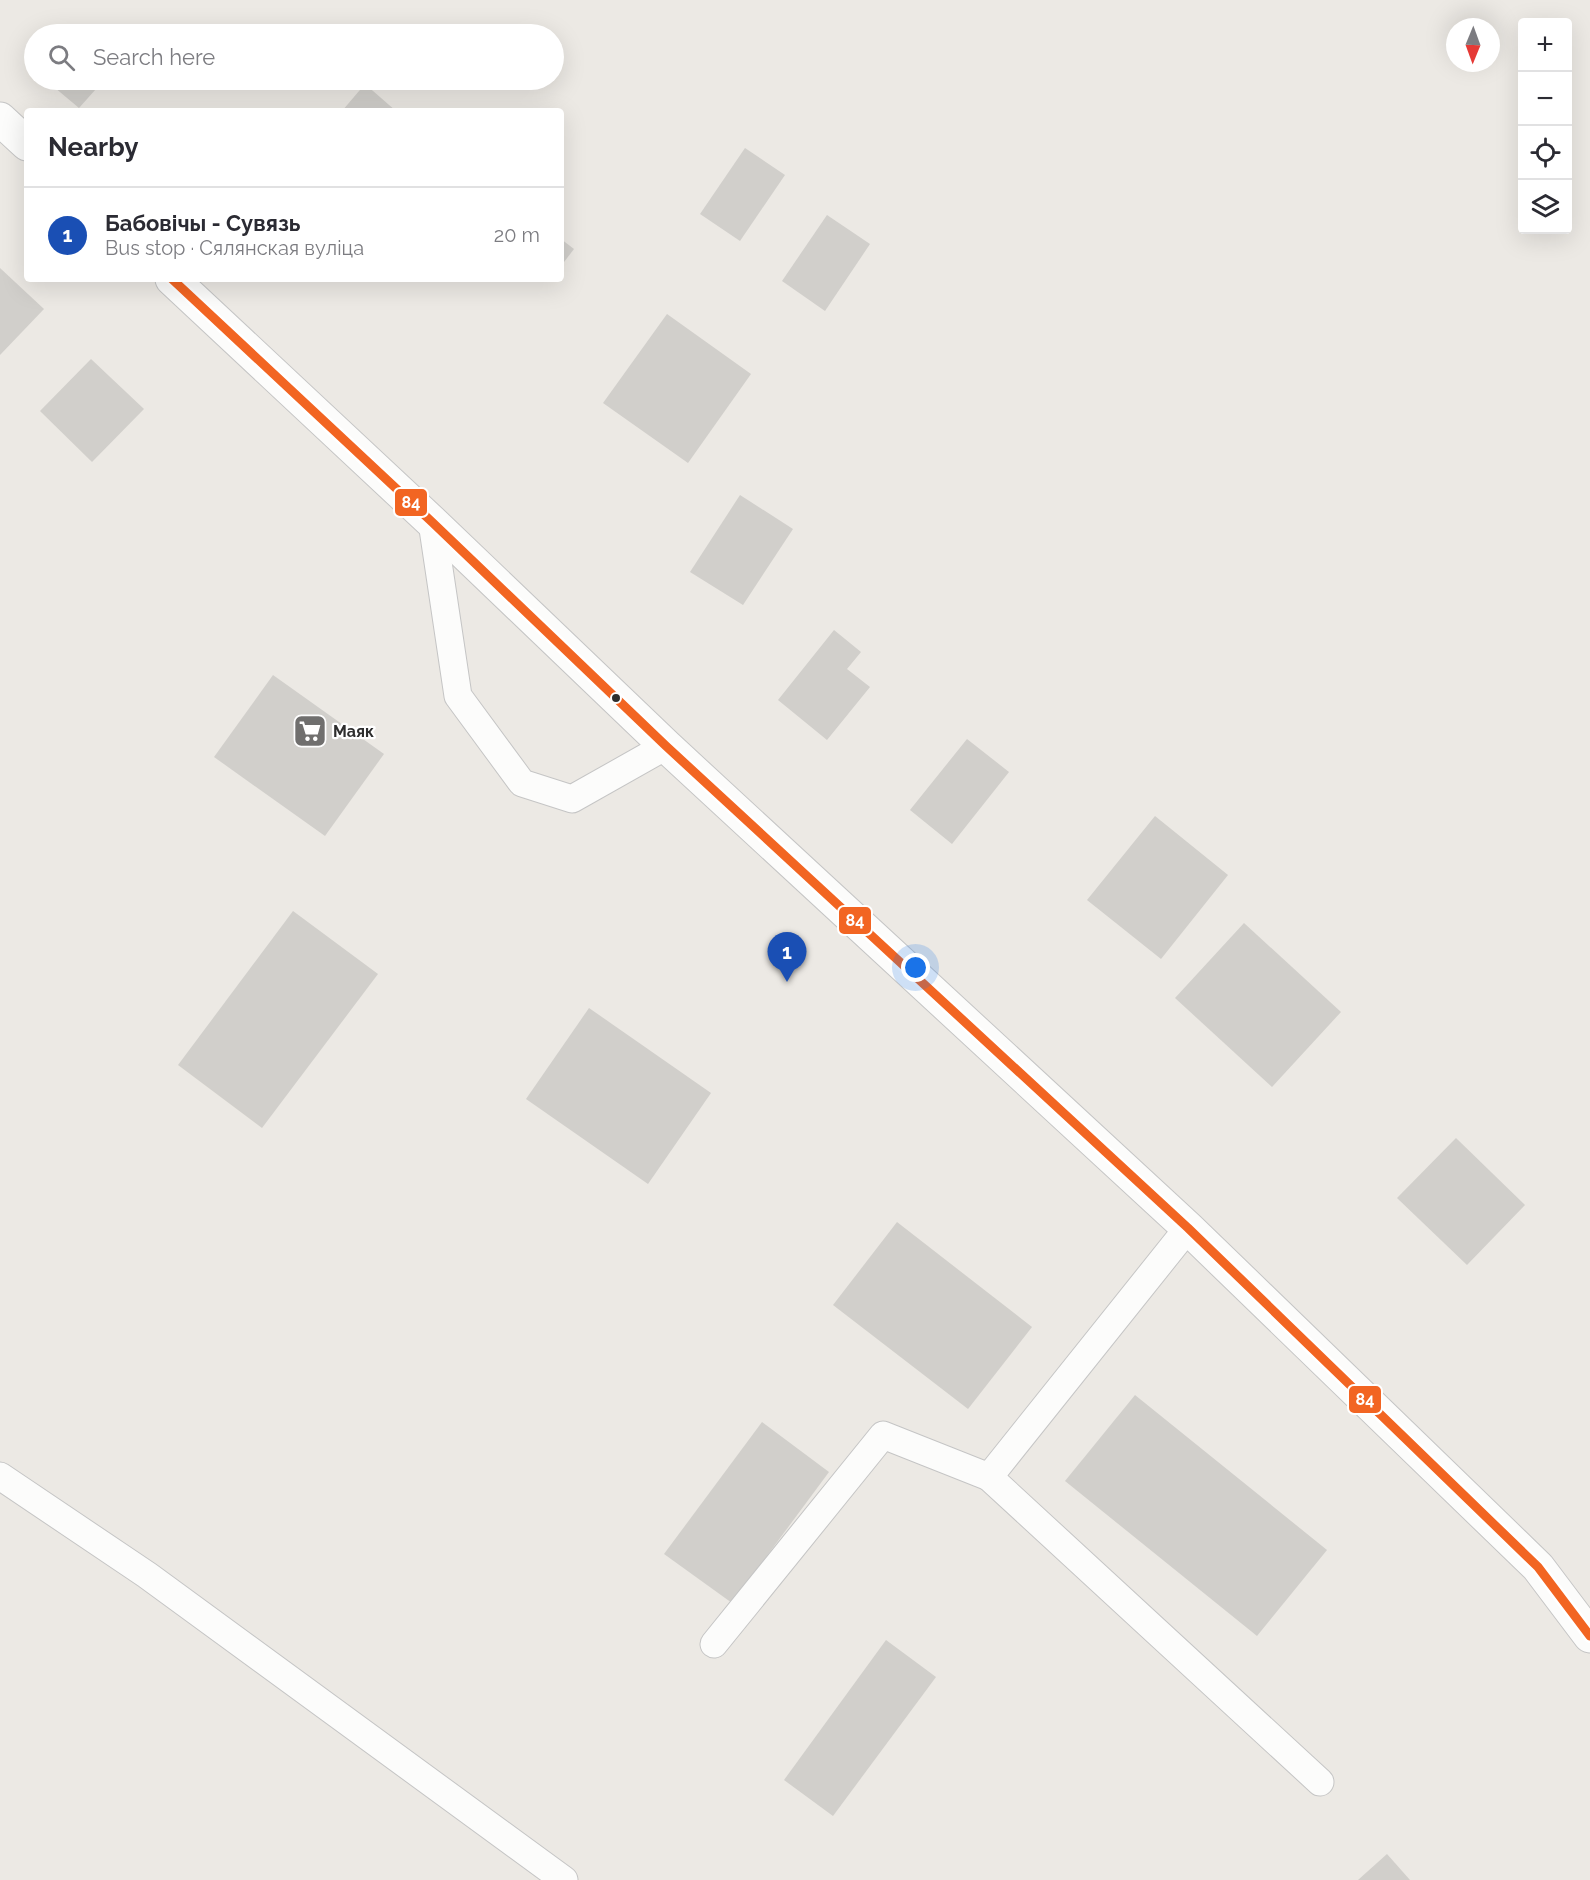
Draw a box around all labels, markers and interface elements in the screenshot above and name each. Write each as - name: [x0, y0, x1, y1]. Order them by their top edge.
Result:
- north arrow: [1446, 18, 1500, 72]
- map controls: [1518, 18, 1572, 234]
- button: +: [1518, 18, 1572, 72]
- search box: [24, 24, 564, 90]
- icon: search: [45, 41, 78, 74]
- text: Search here: [93, 44, 215, 70]
- button: −: [1518, 72, 1572, 126]
- button: locate: [1518, 126, 1572, 180]
- text: Nearby: [48, 132, 138, 162]
- button: layers: [1518, 180, 1572, 234]
- text: Бабовічы - Сувязь: [105, 210, 301, 236]
- text: 1: [63, 223, 72, 247]
- text: 20 m: [494, 223, 540, 247]
- text: Bus stop · Сялянская вуліца: [105, 236, 364, 260]
- line badge: 84: [394, 488, 428, 517]
- text: 84: [402, 493, 420, 512]
- unlabelled marker: [610, 692, 622, 704]
- supermarket icon: Маяк: [292, 713, 328, 749]
- place label: Маяк: [333, 722, 374, 741]
- line badge: 84: [838, 906, 872, 935]
- text: 84: [846, 911, 864, 930]
- pin: 1: [768, 932, 806, 982]
- your location: [901, 953, 930, 982]
- line badge: 84: [1348, 1385, 1382, 1414]
- text: 84: [1356, 1390, 1374, 1409]

